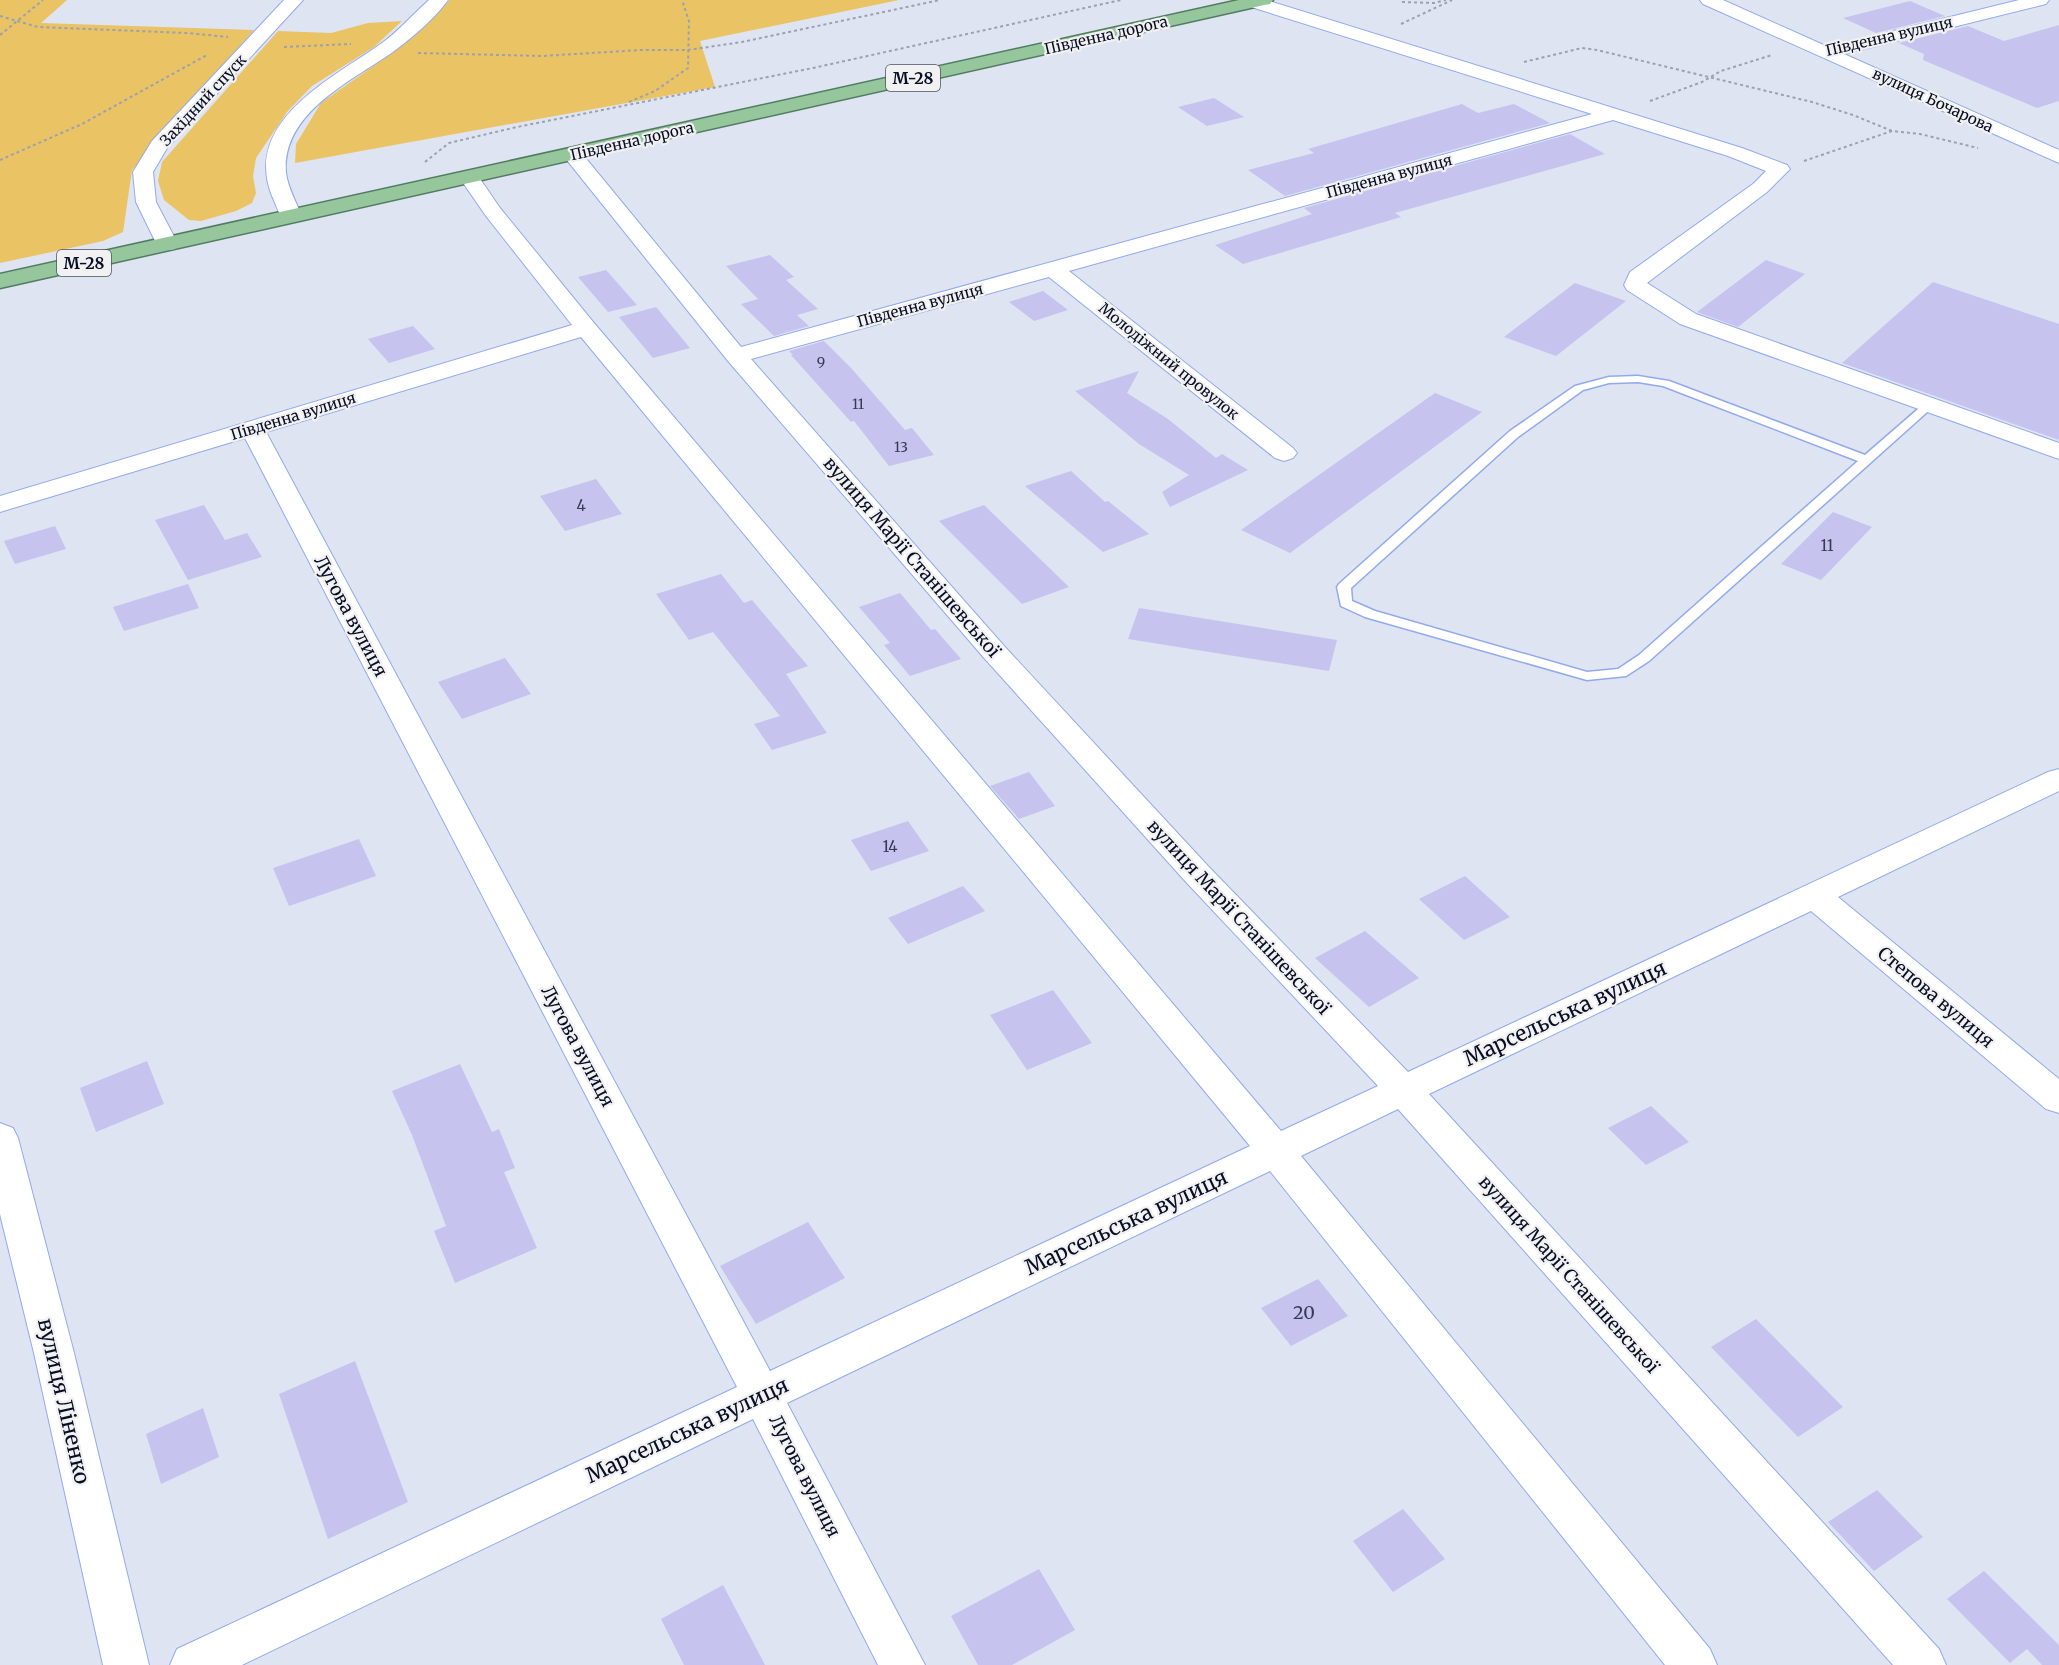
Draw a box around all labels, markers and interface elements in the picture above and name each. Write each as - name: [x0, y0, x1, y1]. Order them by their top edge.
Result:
- street label: Південна дорога: [1042, 12, 1170, 58]
- street label: Південна вулиця: [1824, 12, 1955, 60]
- street label: Західний спуск: [156, 50, 251, 150]
- street label: вулиця Бочарова: [1870, 64, 1996, 136]
- road number: М-28: [886, 65, 940, 91]
- street label: Південна дорога: [568, 118, 696, 164]
- street label: Південна вулиця: [1324, 150, 1454, 202]
- road number: М-28: [57, 250, 111, 276]
- street label: Південна вулиця: [855, 279, 985, 331]
- street label: Молодіжний провулок: [1095, 298, 1243, 424]
- house number: 9: [817, 353, 825, 371]
- street label: Південна вулиця: [228, 388, 358, 444]
- house number: 11: [852, 395, 864, 413]
- house number: 13: [894, 438, 908, 456]
- street label: вулиця Марії Станішевської: [819, 452, 1005, 662]
- house number: 4: [576, 496, 586, 515]
- house number: 11: [1820, 536, 1834, 555]
- street label: Лугова вулиця: [309, 551, 393, 681]
- street label: вулиця Марії Станішевської: [1143, 815, 1336, 1019]
- house number: 14: [882, 837, 898, 856]
- street label: Степова вулиця: [1873, 942, 1999, 1053]
- street label: Марсельська вулиця: [1459, 954, 1671, 1072]
- street label: Лугова вулиця: [536, 981, 620, 1111]
- street label: Марсельська вулиця: [1020, 1163, 1232, 1281]
- street label: вулиця Марії Станішевської: [1474, 1170, 1664, 1378]
- house number: 20: [1293, 1301, 1315, 1324]
- street label: вулиця Ліненко: [32, 1316, 96, 1486]
- street label: Марсельська вулиця: [581, 1371, 793, 1489]
- street label: Лугова вулиця: [764, 1411, 846, 1541]

